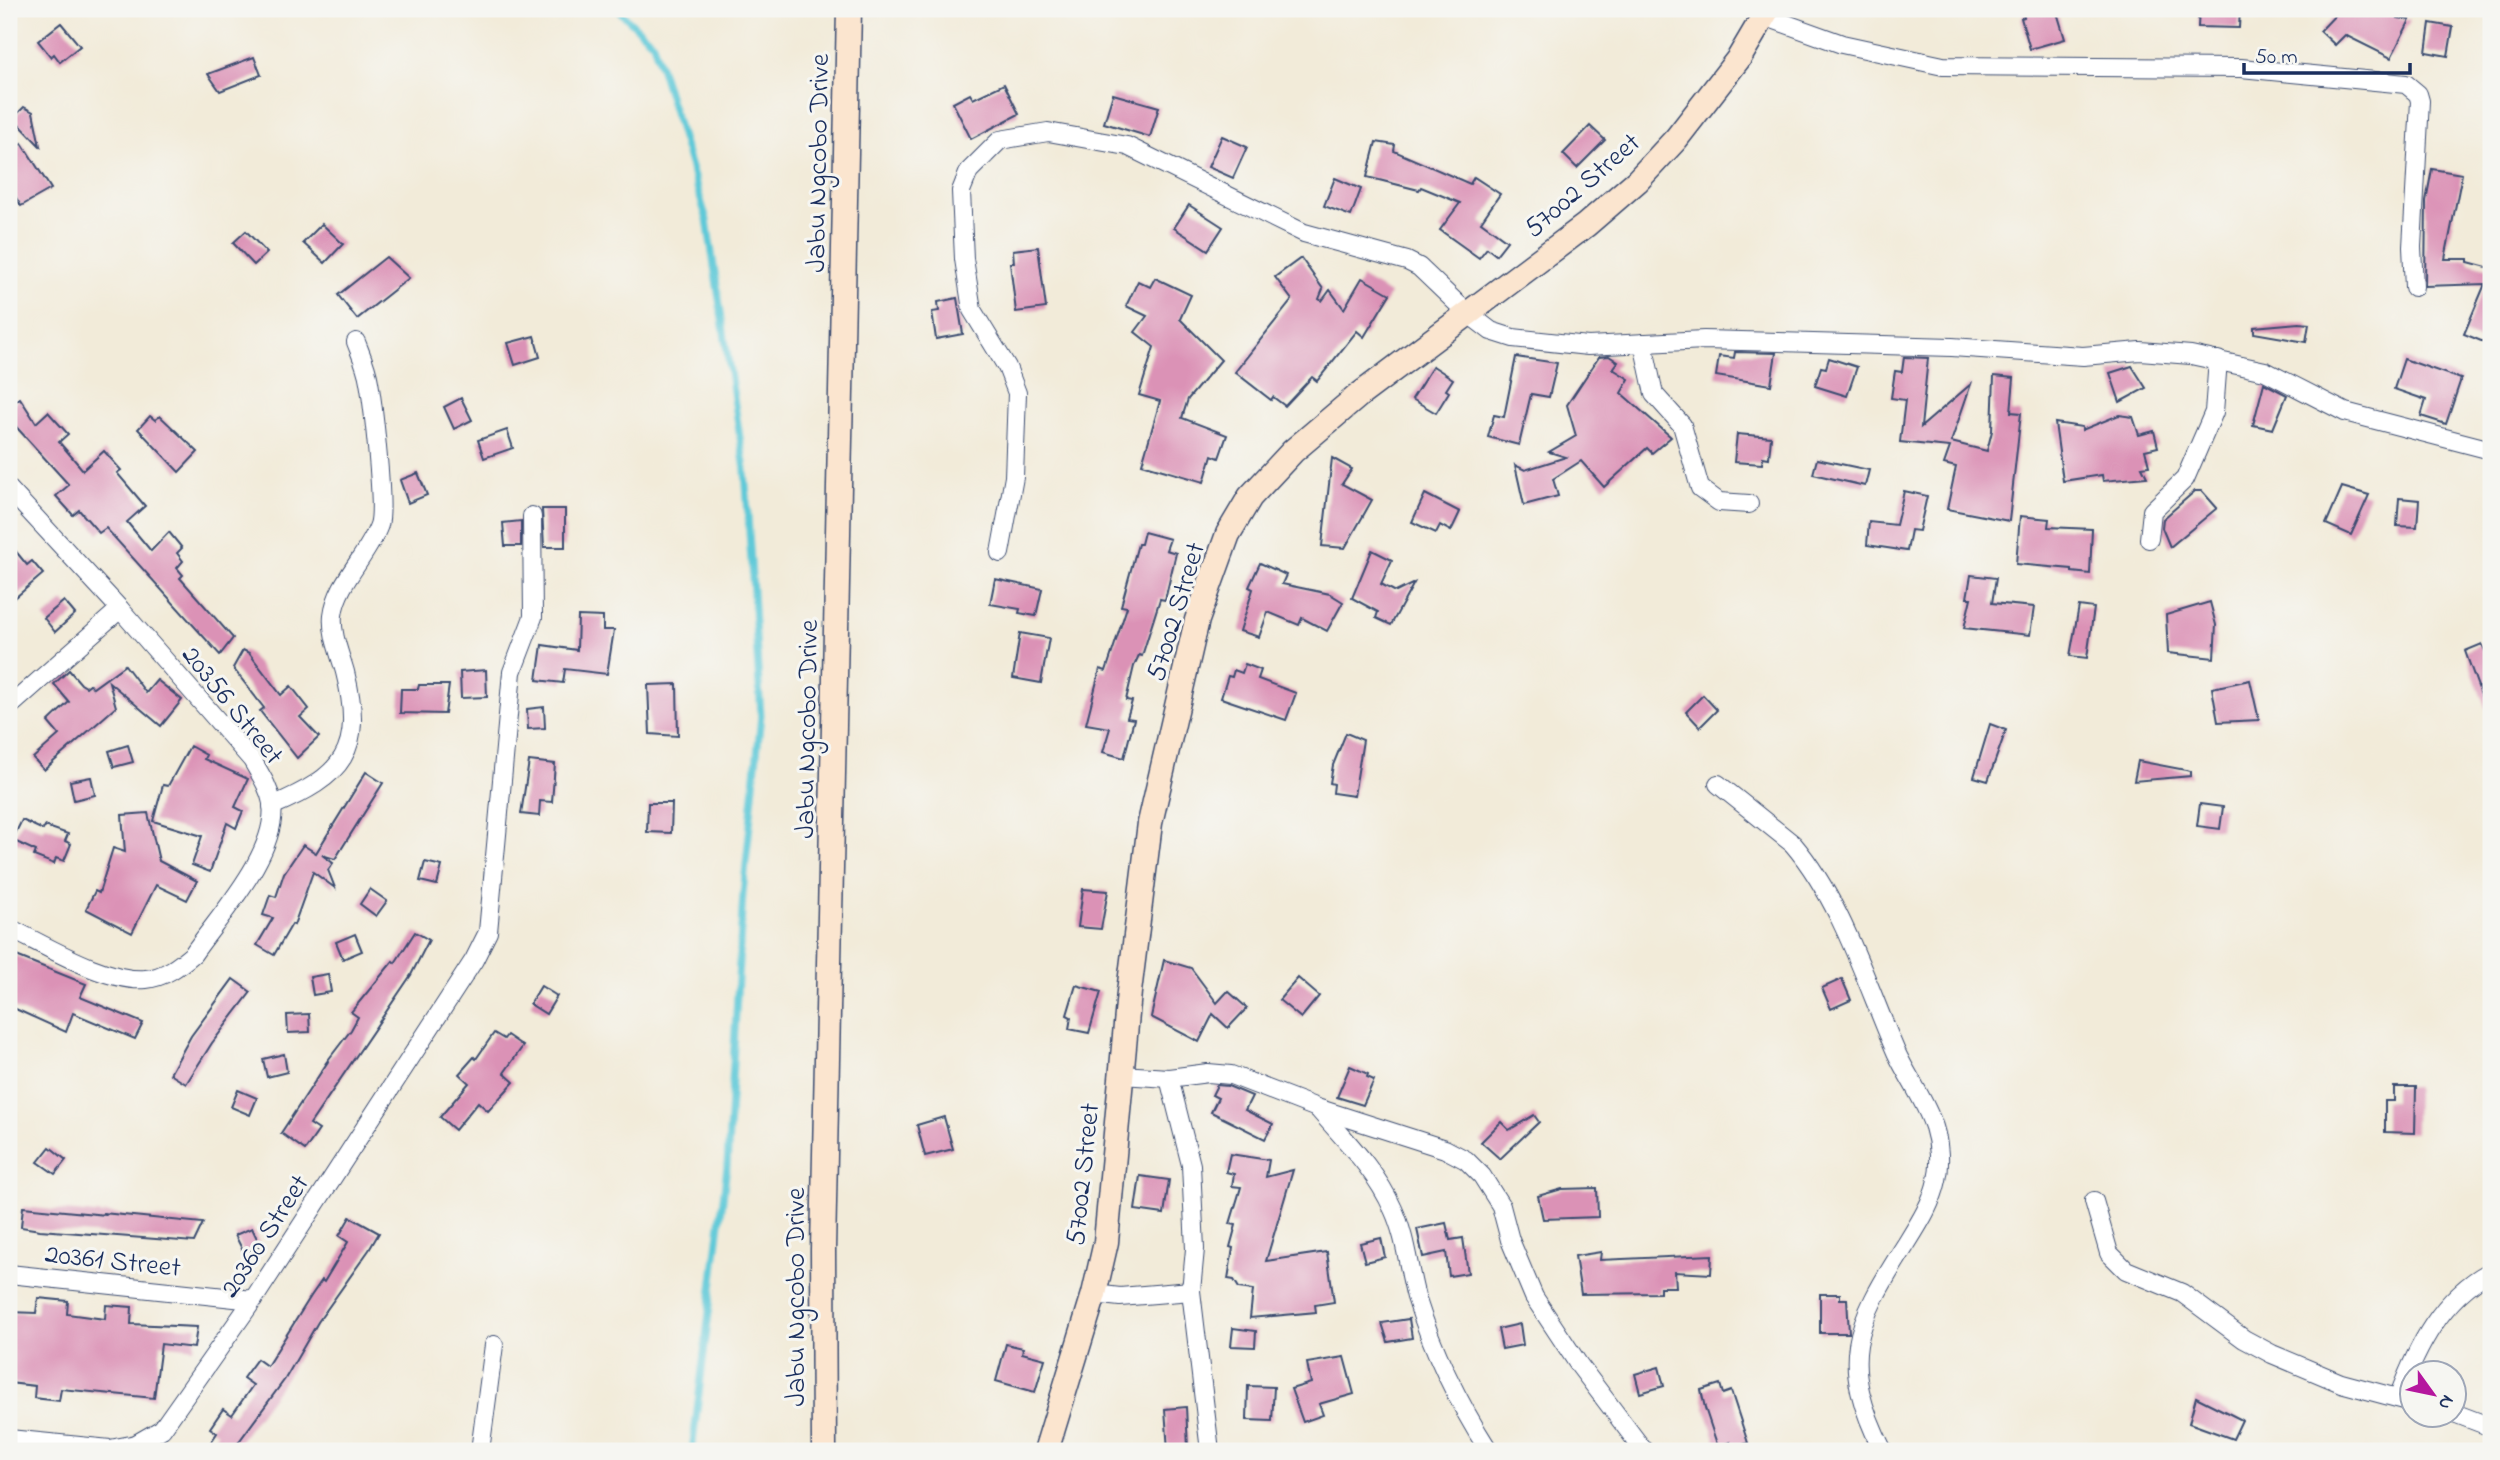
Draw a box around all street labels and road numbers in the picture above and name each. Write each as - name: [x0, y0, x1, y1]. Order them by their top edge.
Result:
- street label: Jabu Ngcobo Drive: [797, 53, 842, 273]
- street label: 57002 Street: [1516, 124, 1651, 249]
- street label: 57002 Street: [1137, 538, 1218, 687]
- street label: Jabu Ngcobo Drive: [786, 619, 831, 839]
- street label: 20356 Street: [170, 638, 292, 775]
- street label: 57002 Street: [1057, 1101, 1112, 1248]
- street label: 20360 Street: [211, 1167, 321, 1307]
- street label: Jabu Ngcobo Drive: [777, 1187, 818, 1406]
- street label: 20361 Street: [43, 1235, 183, 1290]

